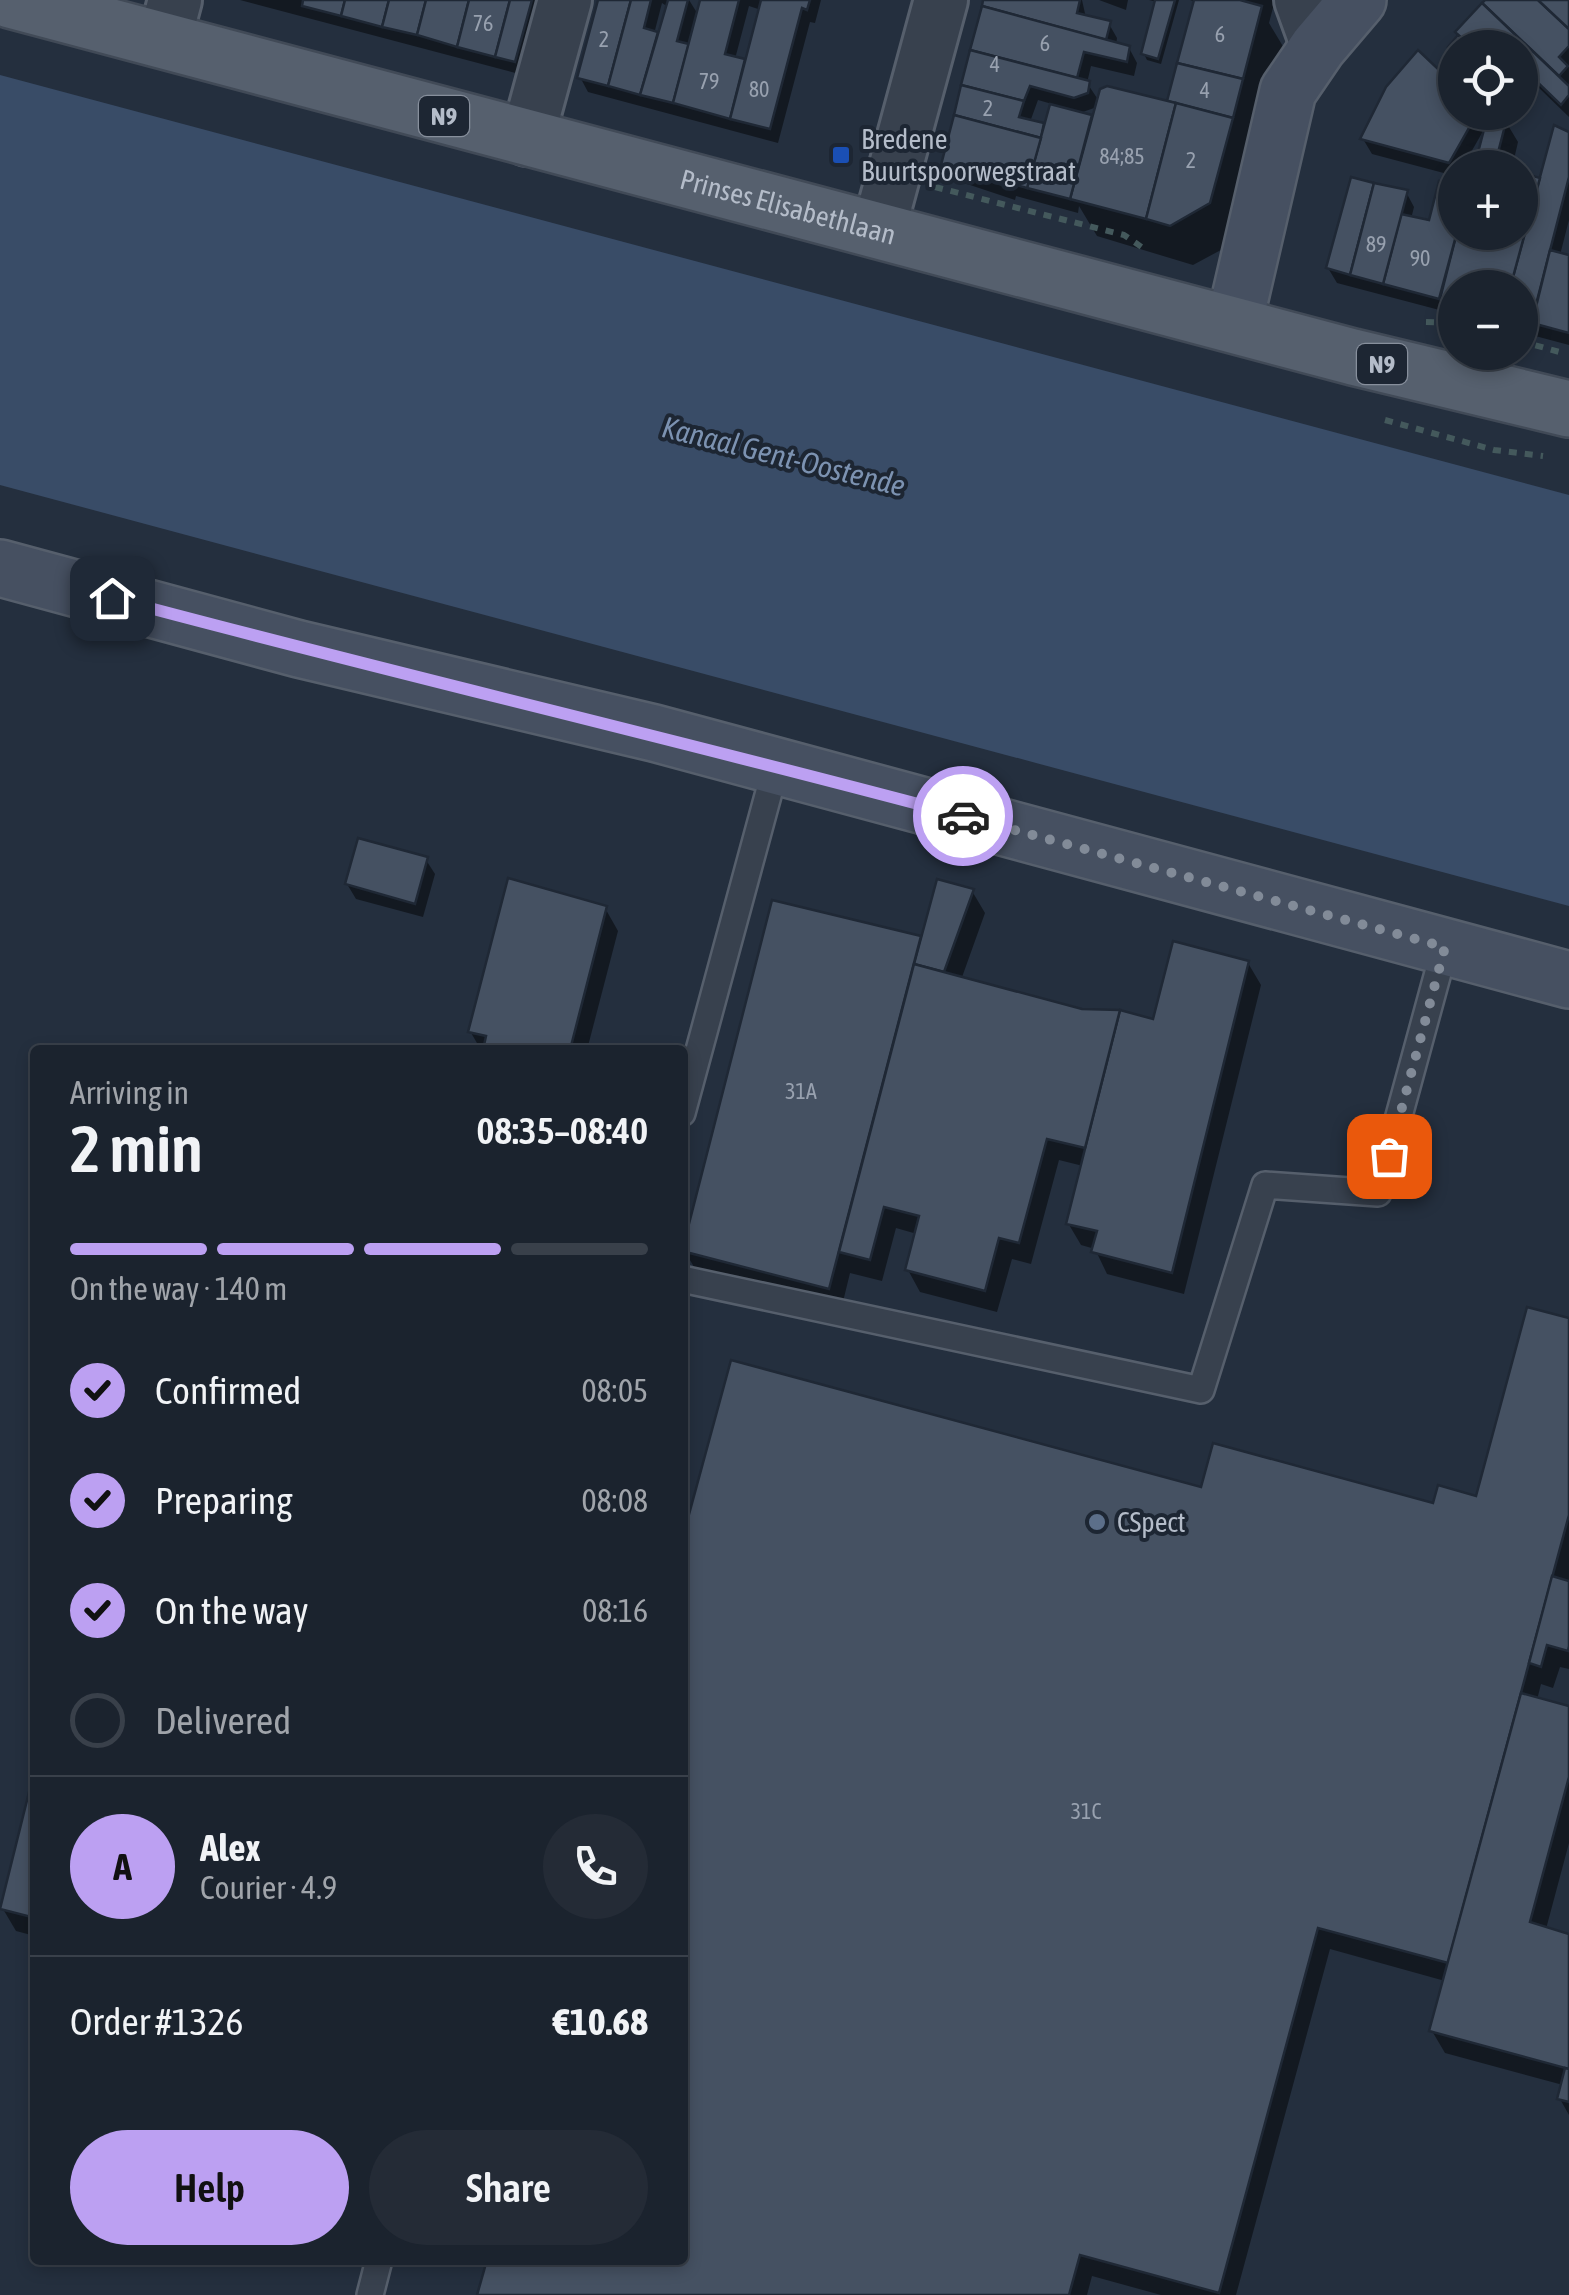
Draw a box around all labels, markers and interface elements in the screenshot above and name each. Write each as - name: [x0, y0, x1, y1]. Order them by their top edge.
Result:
- house number: 76: [473, 10, 493, 36]
- house number: 6: [1215, 21, 1225, 47]
- house number: 2: [599, 26, 609, 52]
- house number: 6: [1040, 30, 1050, 56]
- map controls: [1438, 30, 1538, 370]
- button: locate: [1438, 30, 1538, 130]
- house number: 4: [990, 51, 1000, 77]
- house number: 79: [699, 68, 719, 94]
- house number: 80: [749, 76, 769, 102]
- house number: 4: [1200, 77, 1210, 103]
- house number: 2: [983, 95, 993, 121]
- road number: N9: [419, 96, 469, 136]
- place label: Bredene Buurtspoorwegstraat: [861, 123, 1076, 187]
- house number: 84;85: [1099, 143, 1145, 169]
- marker: Bredene Buurtspoorwegstraat: [830, 144, 852, 166]
- house number: 2: [1186, 147, 1196, 173]
- button: +: [1438, 150, 1538, 250]
- street label: Prinses Elisabethlaan: [677, 163, 899, 251]
- house number: 89: [1366, 231, 1386, 257]
- house number: 90: [1410, 245, 1430, 271]
- button: −: [1438, 270, 1538, 370]
- road number: N9: [1357, 344, 1407, 384]
- water label: Kanaal Gent-Oostende: [659, 409, 909, 503]
- pin: [70, 556, 155, 641]
- icon: home: [85, 571, 140, 626]
- courier: [913, 766, 1013, 866]
- icon: car: [936, 789, 991, 844]
- text: Arriving in: [70, 1074, 189, 1111]
- house number: 31A: [785, 1078, 817, 1104]
- text: 08:35–08:40: [476, 1109, 648, 1152]
- text: 2 min: [70, 1111, 203, 1186]
- pin: [1347, 1114, 1432, 1199]
- icon: bag: [1362, 1129, 1417, 1184]
- text: On the way · 140 m: [70, 1270, 287, 1307]
- icon: check: [70, 1363, 125, 1418]
- text: Confirmed: [155, 1369, 301, 1412]
- text: 08:05: [582, 1372, 648, 1409]
- icon: check: [70, 1473, 125, 1528]
- text: Preparing: [155, 1479, 293, 1522]
- text: 08:08: [582, 1482, 648, 1519]
- place label: CSpect: [1117, 1506, 1186, 1538]
- marker: CSpect: [1086, 1511, 1108, 1533]
- icon: check: [70, 1583, 125, 1638]
- text: On the way: [155, 1589, 308, 1632]
- text: 08:16: [582, 1592, 648, 1629]
- text: Delivered: [155, 1699, 291, 1742]
- house number: 31C: [1071, 1798, 1101, 1824]
- button: phone: [543, 1814, 648, 1919]
- text: Alex: [200, 1826, 261, 1869]
- text: A: [113, 1845, 132, 1888]
- text: Courier · 4.9: [200, 1869, 337, 1906]
- text: Order #1326: [70, 2000, 243, 2043]
- text: €10.68: [553, 2000, 648, 2043]
- button: Help: [70, 2130, 349, 2245]
- button: Share: [369, 2130, 648, 2245]

